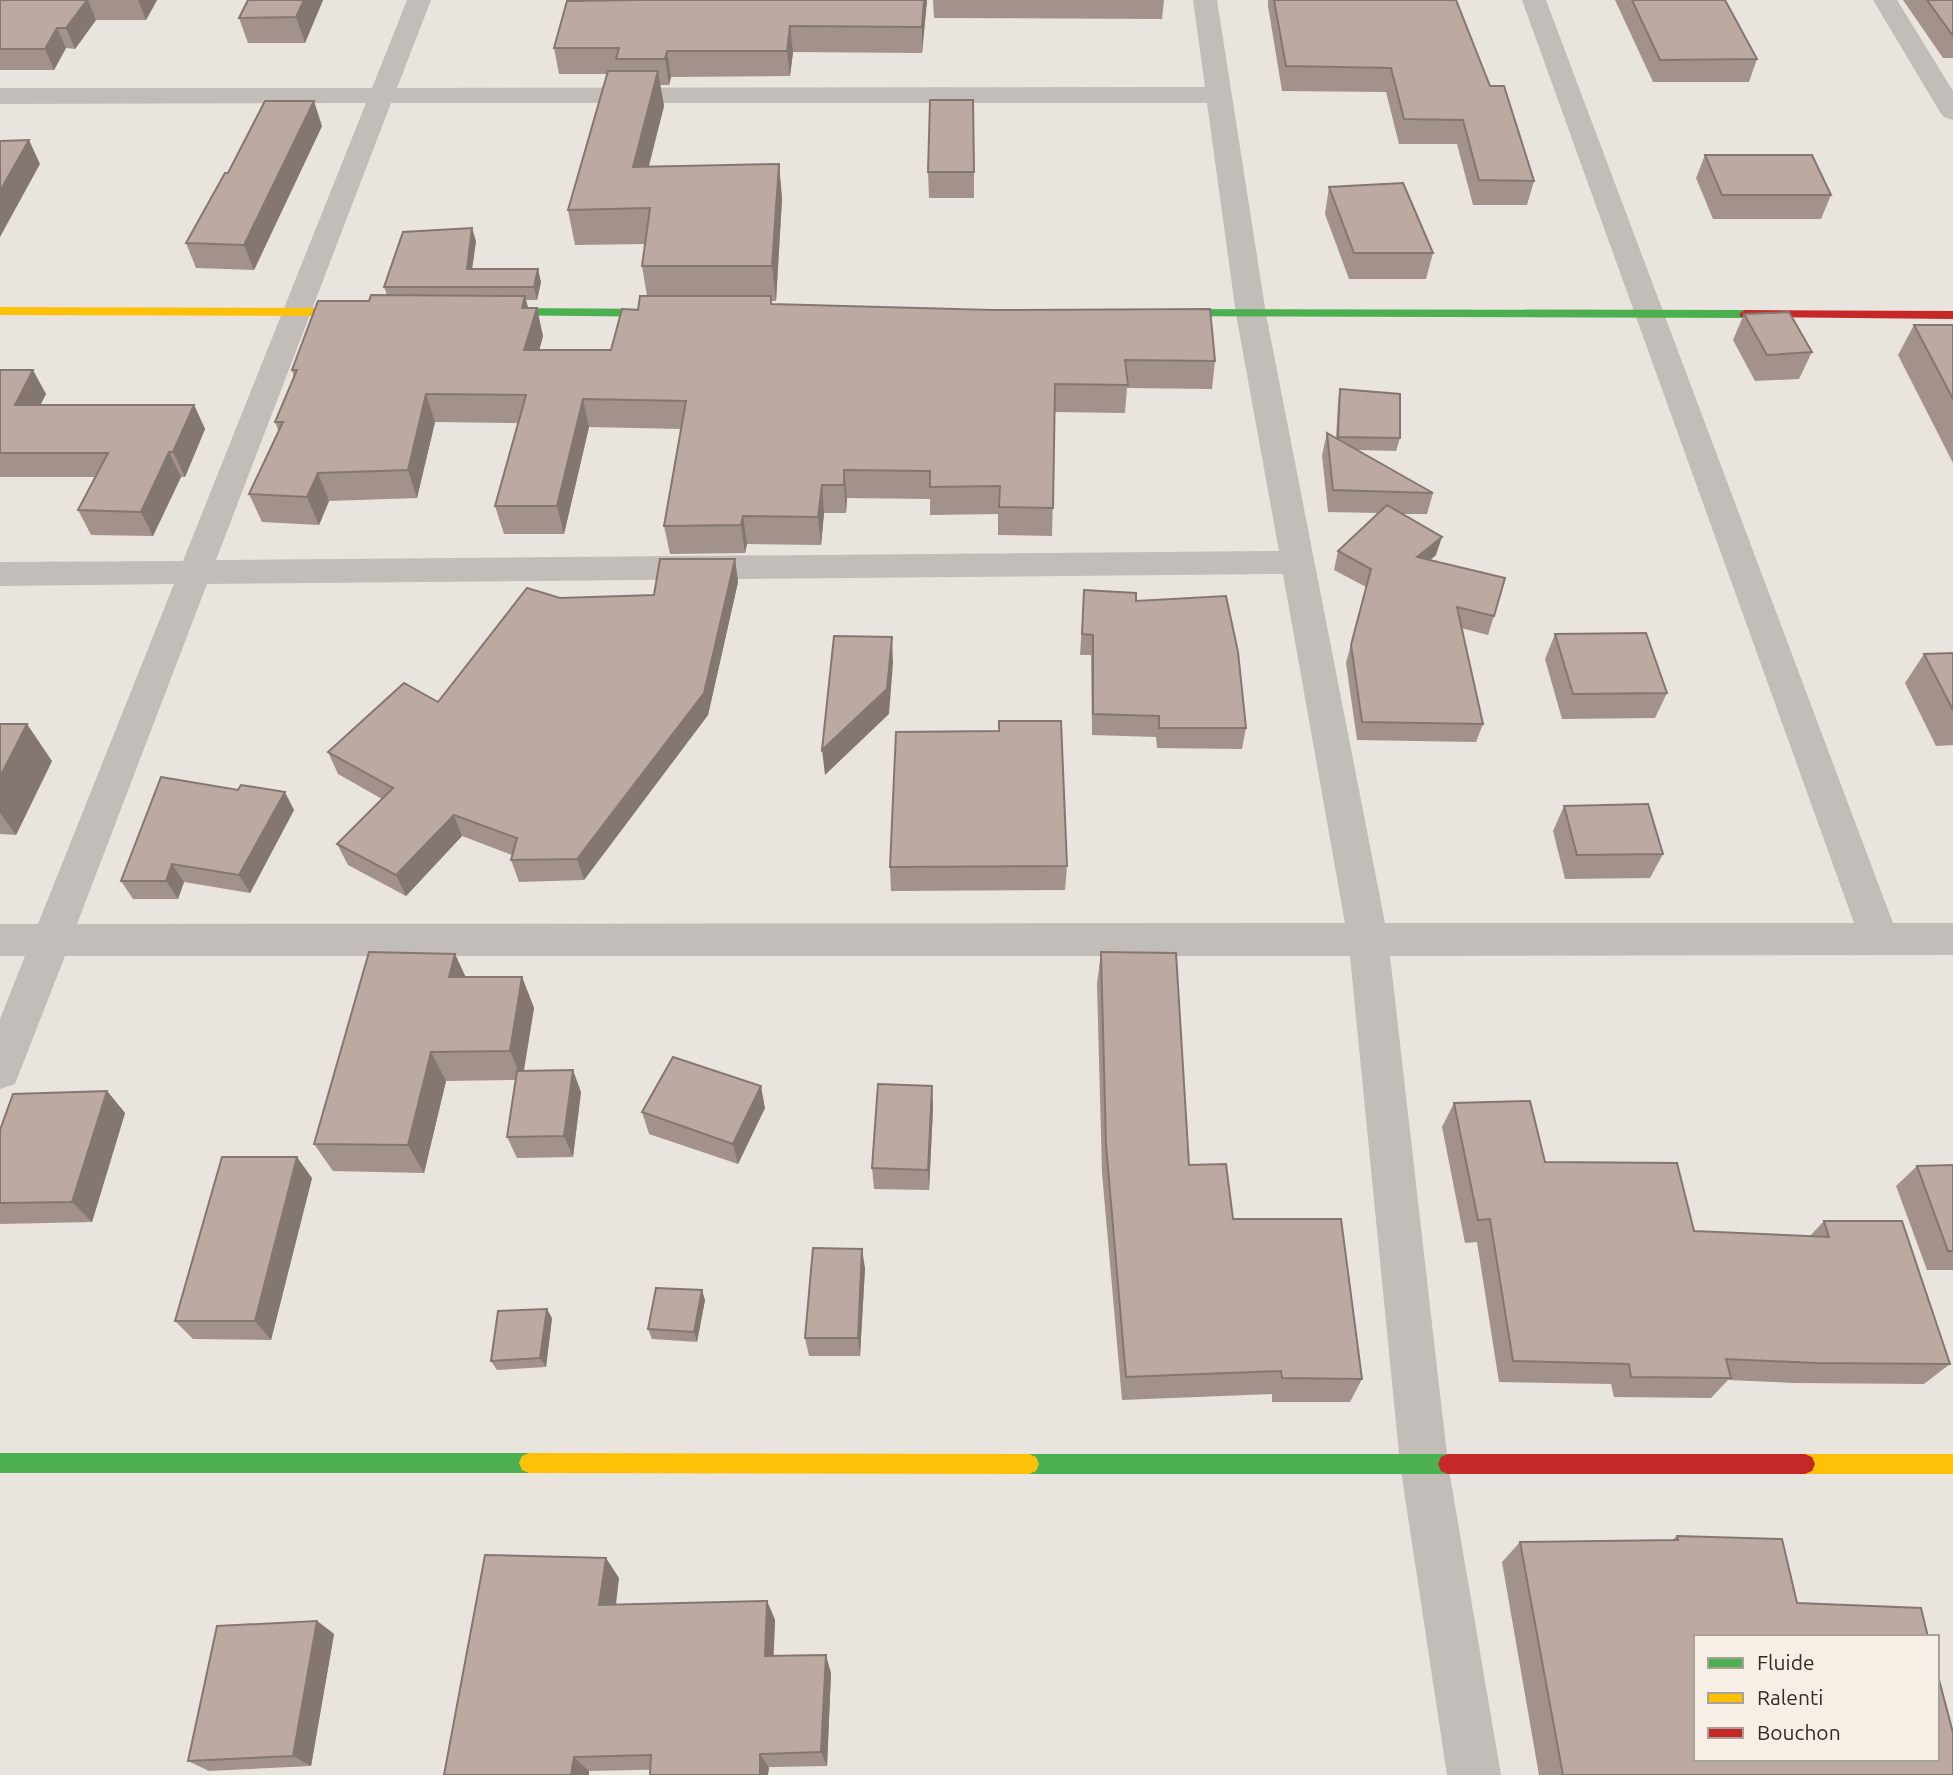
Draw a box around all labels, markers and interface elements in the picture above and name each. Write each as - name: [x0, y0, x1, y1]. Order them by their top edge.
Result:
- legend: [1694, 1635, 1939, 1761]
- text: Fluide: [1757, 1650, 1815, 1674]
- text: Ralenti: [1757, 1685, 1823, 1709]
- text: Bouchon: [1757, 1720, 1841, 1744]

